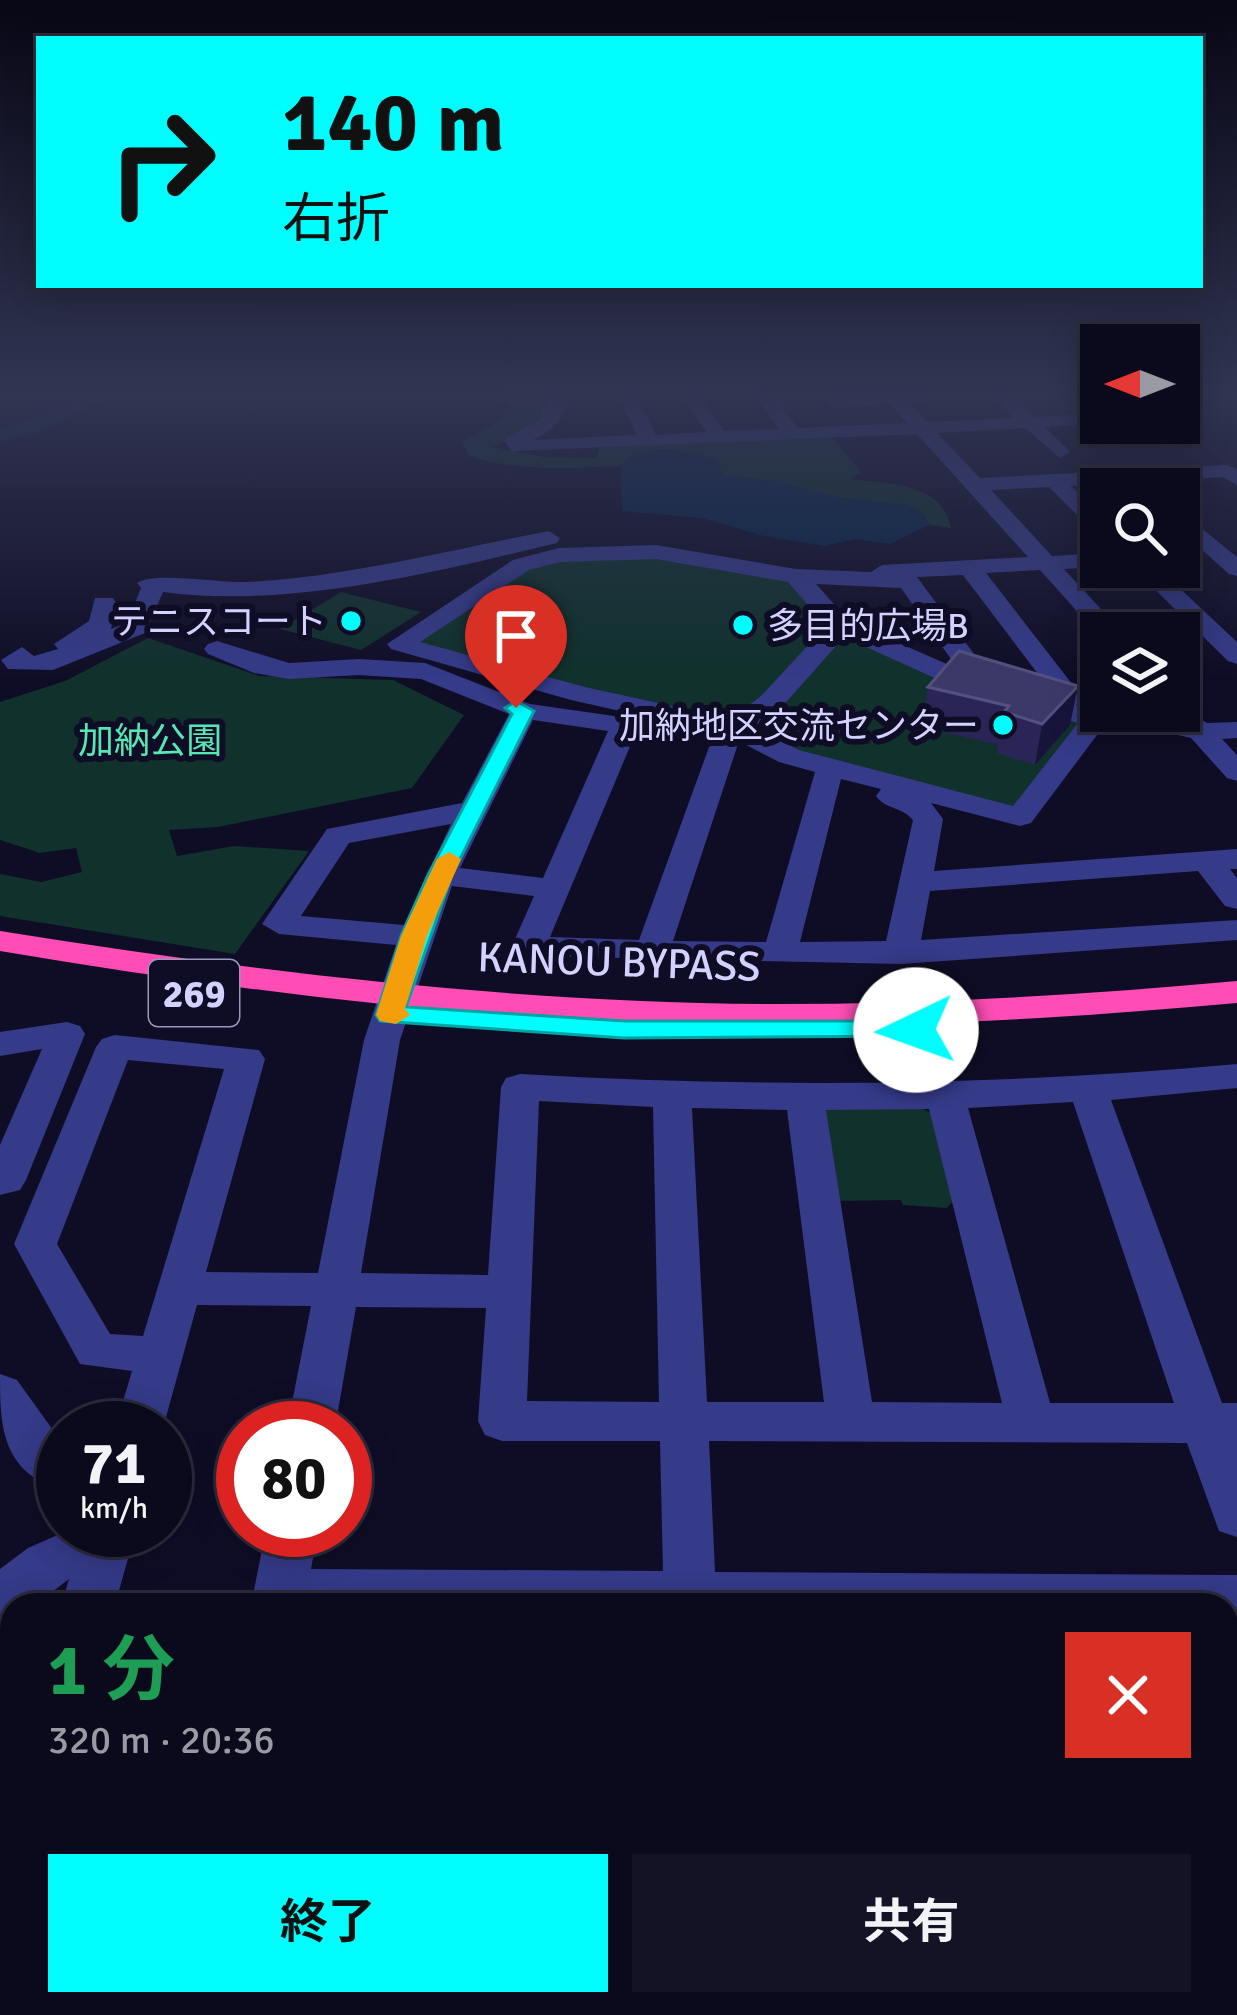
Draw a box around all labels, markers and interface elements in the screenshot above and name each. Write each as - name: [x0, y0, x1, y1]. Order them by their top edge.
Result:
- text: 140 m: [282, 71, 504, 175]
- icon: right: [84, 84, 240, 240]
- text: 右折: [282, 186, 390, 253]
- north arrow: [1080, 324, 1200, 444]
- map controls: [1080, 324, 1200, 732]
- button: search: [1080, 468, 1200, 588]
- pin: [465, 585, 567, 708]
- place label: テニスコート: [111, 600, 327, 645]
- icon: arrive: [483, 603, 549, 669]
- place label: 多目的広場B: [767, 604, 969, 649]
- marker: テニスコート: [338, 608, 364, 634]
- marker: 多目的広場B: [730, 612, 756, 638]
- button: layers: [1080, 612, 1200, 732]
- place label: 加納地区交流センター: [619, 704, 979, 749]
- marker: 加納地区交流センター: [990, 712, 1016, 738]
- park label: 加納公園: [78, 719, 222, 764]
- street label: KANOU BYPASS: [476, 932, 761, 993]
- road number: 269: [149, 960, 239, 1026]
- position arrow: [853, 967, 979, 1093]
- speed limit sign: 80: [216, 1401, 372, 1557]
- text: 71: [82, 1427, 146, 1501]
- text: km/h: [80, 1490, 148, 1527]
- text: 1 分: [48, 1626, 175, 1715]
- button: close: [1065, 1632, 1191, 1758]
- text: 320 m · 20:36: [48, 1716, 275, 1764]
- button: 終了: [48, 1854, 608, 1992]
- button: 共有: [632, 1854, 1191, 1992]

